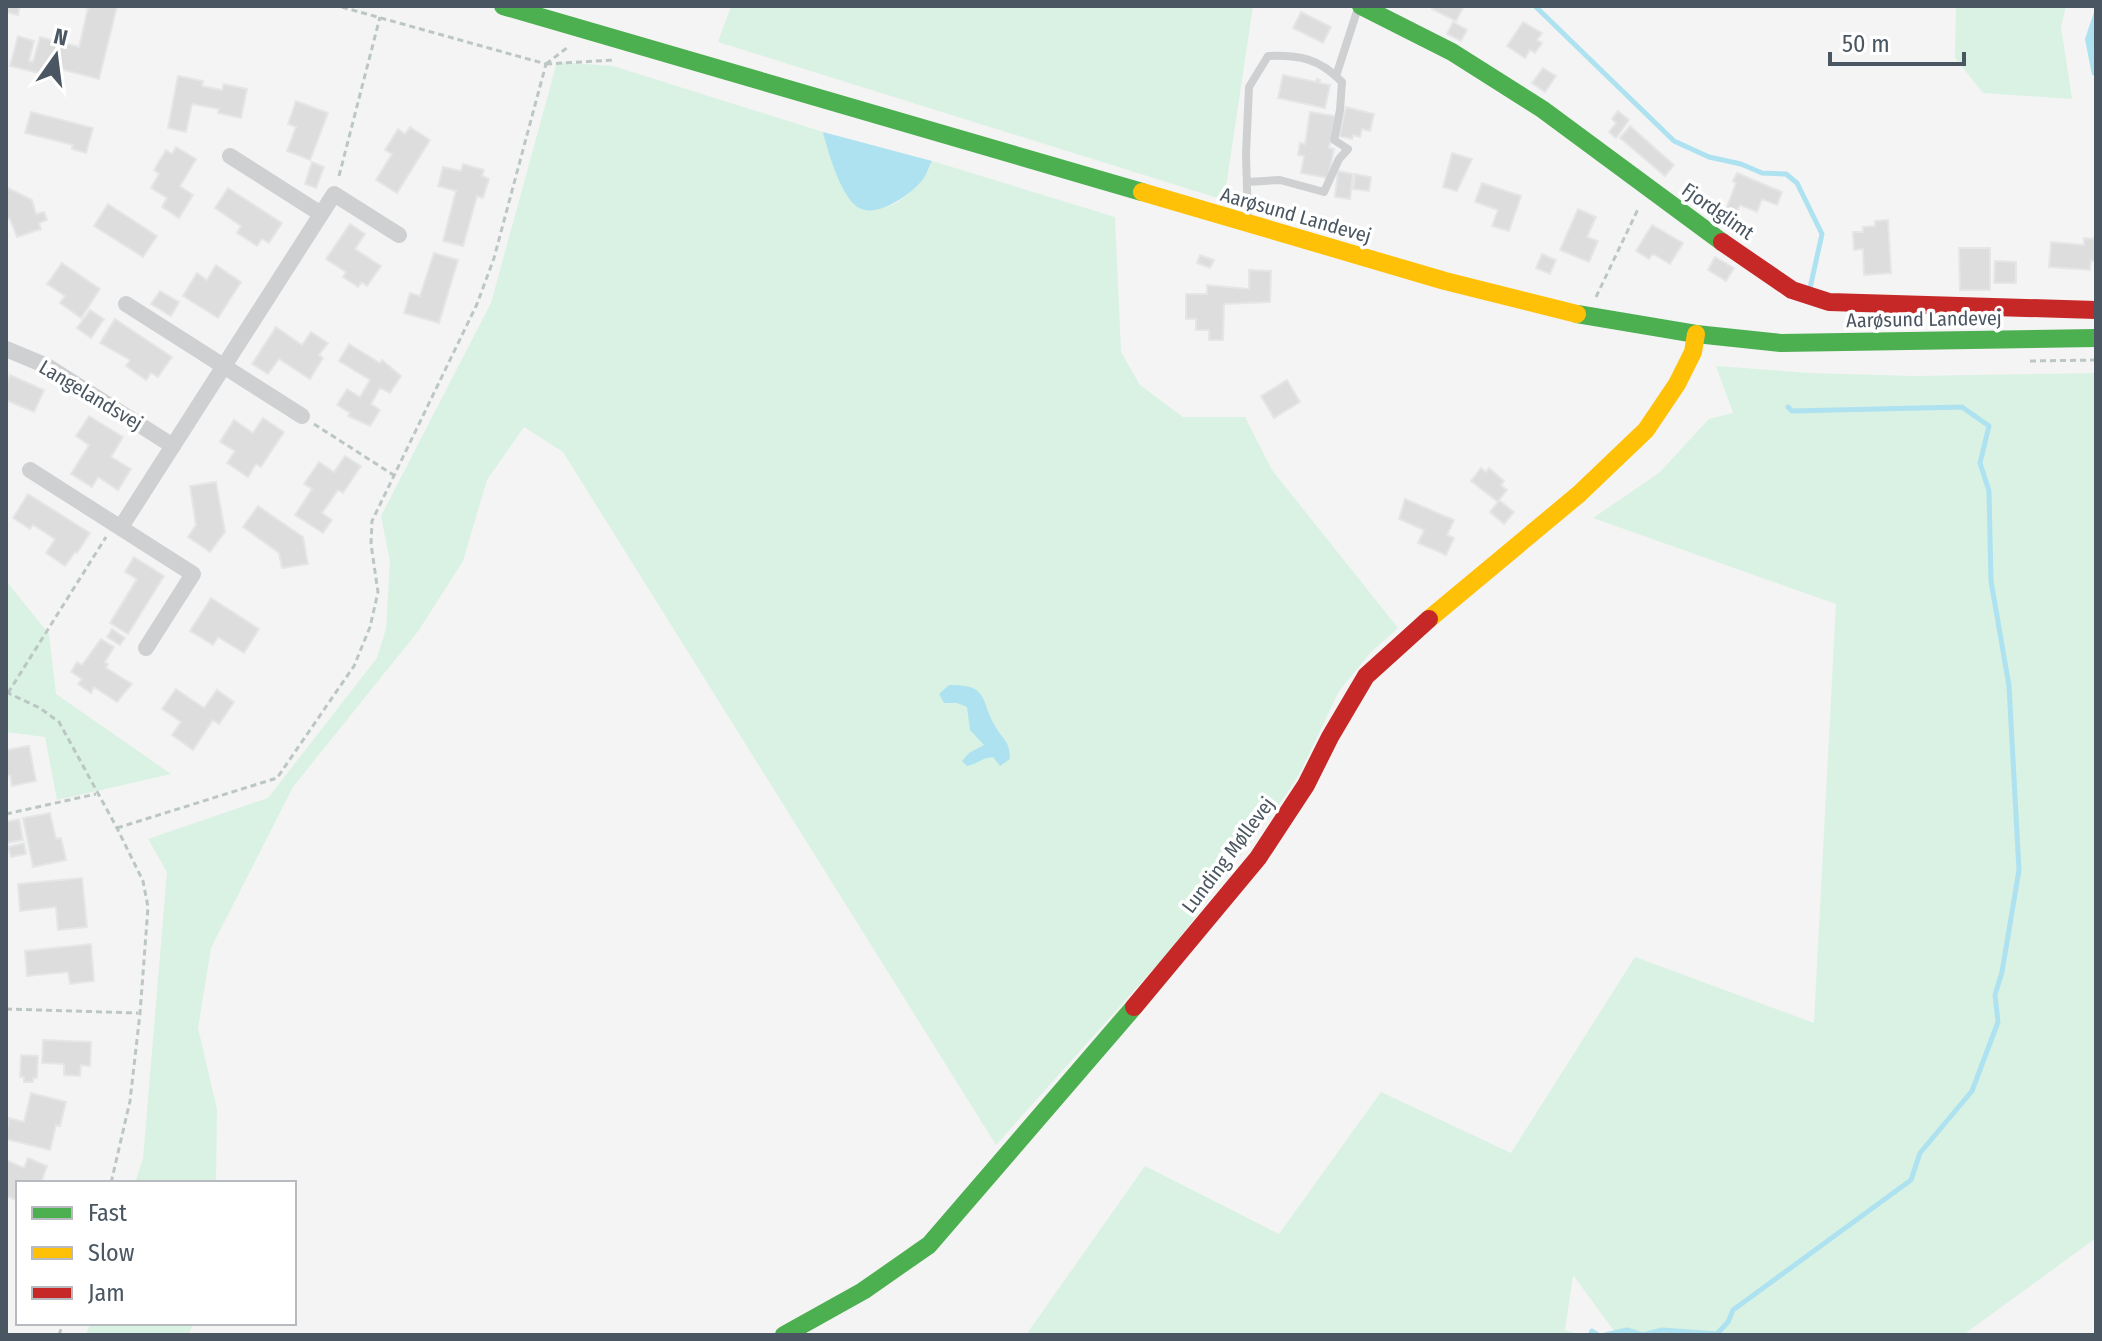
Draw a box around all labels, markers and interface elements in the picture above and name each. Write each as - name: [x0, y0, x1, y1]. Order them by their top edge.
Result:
- north arrow: [16, 16, 96, 96]
- scale bar: [1830, 16, 1964, 66]
- text: N: [51, 22, 70, 52]
- text: 50 m: [1842, 30, 1890, 58]
- street label: Fjordglimt: [1677, 178, 1759, 245]
- street label: Aarøsund Landevej: [1218, 182, 1374, 248]
- street label: Aarøsund Landevej: [1846, 306, 2002, 332]
- street label: Langelandsvej: [35, 355, 147, 435]
- street label: Lunding Møllevej: [1177, 792, 1279, 918]
- legend: [16, 1181, 296, 1325]
- text: Fast: [88, 1199, 127, 1227]
- text: Slow: [88, 1239, 135, 1267]
- text: Jam: [88, 1279, 125, 1307]

